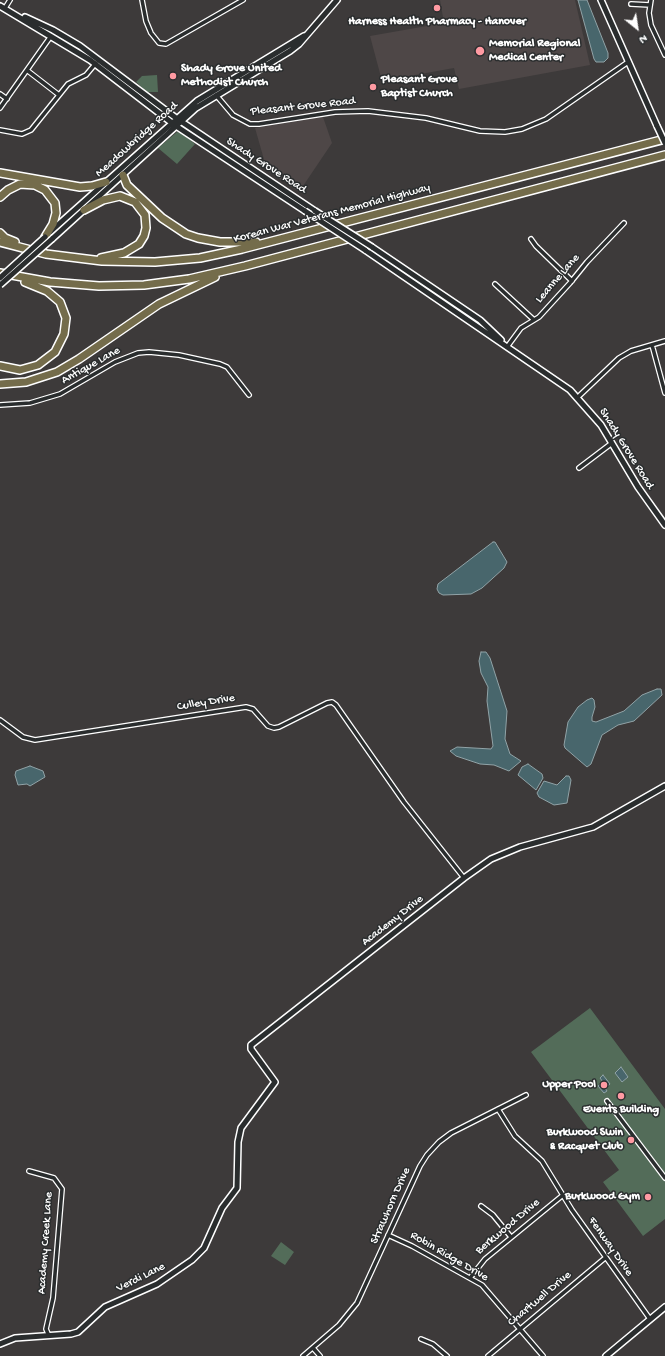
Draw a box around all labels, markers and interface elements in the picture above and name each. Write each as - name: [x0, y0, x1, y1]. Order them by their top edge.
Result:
- marker: Harness Health Pharmacy - Hanover: [432, 3, 442, 13]
- north arrow: [617, 8, 657, 48]
- place label: Harness Health Pharmacy - Hanover: [348, 15, 526, 29]
- text: N: [637, 31, 649, 45]
- place label: Memorial Regional Medical Center: [489, 37, 580, 65]
- marker: Memorial Regional Medical Center: [474, 45, 486, 57]
- place label: Shady Grove United Methodist Church: [181, 62, 281, 90]
- marker: Shady Grove United Methodist Church: [168, 71, 178, 81]
- place label: Pleasant Grove Baptist Church: [381, 73, 457, 101]
- marker: Pleasant Grove Baptist Church: [368, 82, 378, 92]
- street label: Pleasant Grove Road: [250, 94, 356, 120]
- street label: Meadowbridge Road: [93, 99, 181, 181]
- street label: Shady Grove Road: [223, 135, 309, 197]
- street label: Korean War Veterans Memorial Highway: [232, 181, 432, 247]
- street label: Leanne Lane: [533, 251, 583, 307]
- street label: Antique Lane: [59, 344, 123, 388]
- street label: Shady Grove Road: [595, 406, 657, 492]
- street label: Culley Drive: [176, 691, 236, 715]
- street label: Academy Drive: [359, 892, 427, 950]
- place label: Upper Pool: [542, 1078, 596, 1092]
- marker: Upper Pool: [599, 1080, 609, 1090]
- marker: Events Building: [616, 1091, 626, 1101]
- place label: Events Building: [583, 1103, 659, 1117]
- place label: Burkwood Swin & Racquet Club: [547, 1126, 623, 1154]
- marker: Burkwood Swin & Racquet Club: [626, 1135, 636, 1145]
- street label: Strawhorn Drive: [368, 1165, 414, 1247]
- place label: Burkwood Gym: [565, 1190, 640, 1204]
- street label: Academy Creek Lane: [35, 1191, 57, 1295]
- marker: Burkwood Gym: [643, 1192, 653, 1202]
- street label: Berkwood Drive: [473, 1196, 543, 1258]
- street label: Fenway Drive: [584, 1215, 636, 1279]
- street label: Robin Ridge Drive: [407, 1229, 491, 1285]
- street label: Verdi Lane: [114, 1260, 168, 1296]
- street label: Chartwell Drive: [505, 1268, 575, 1330]

